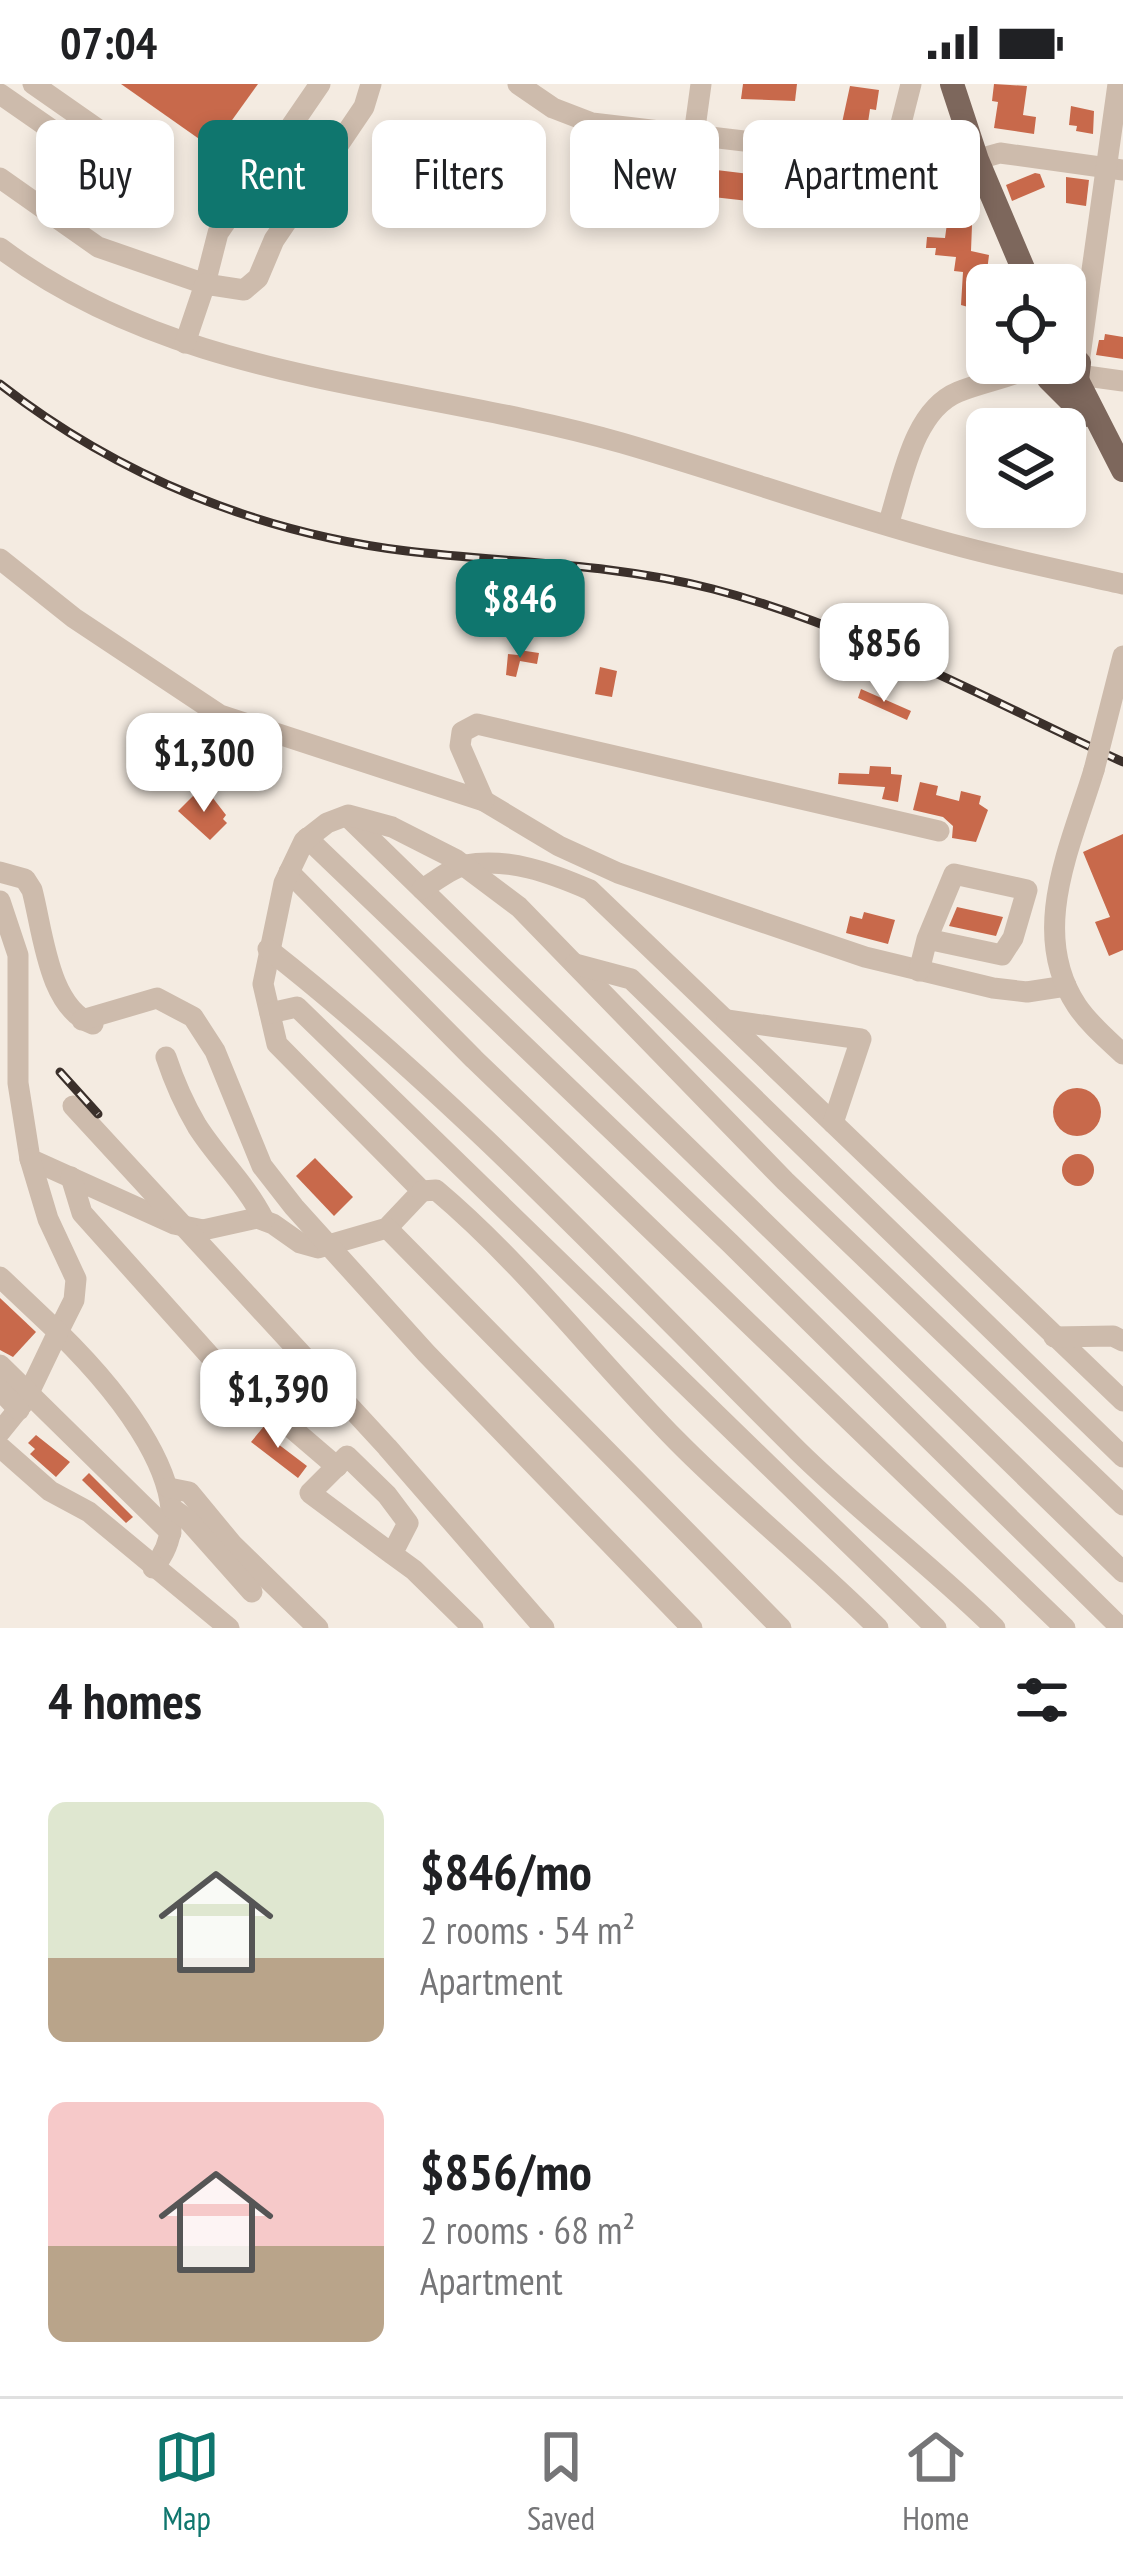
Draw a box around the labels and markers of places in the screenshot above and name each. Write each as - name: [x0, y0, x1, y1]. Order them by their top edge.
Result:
- pin: $846: [449, 559, 591, 661]
- pin: $856: [813, 603, 955, 705]
- pin: $1,300: [106, 713, 302, 815]
- pin: $1,390: [180, 1349, 376, 1451]

